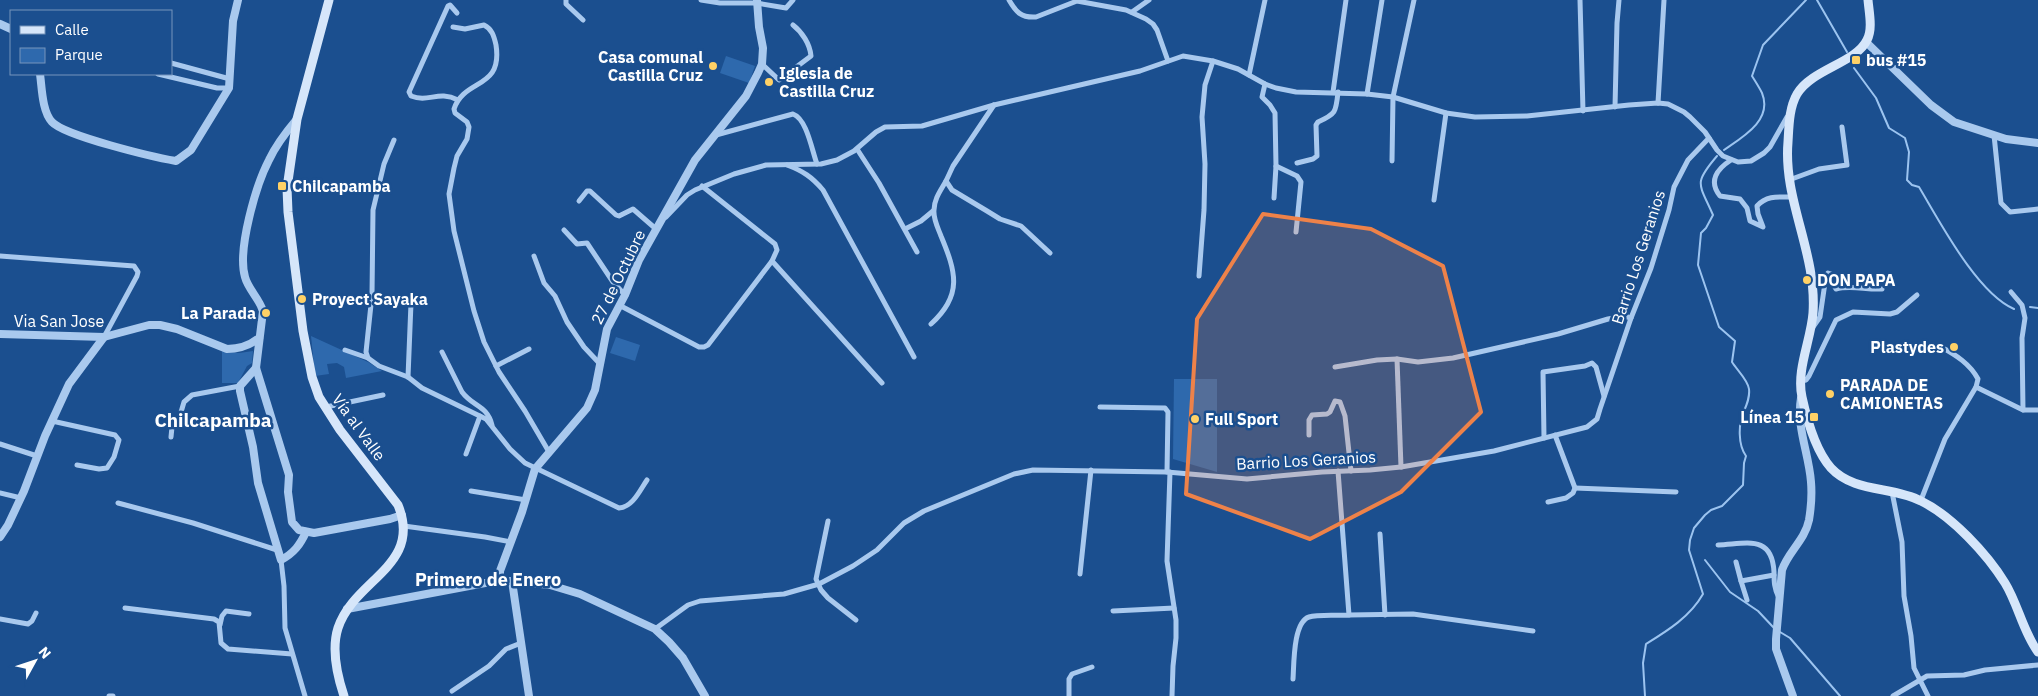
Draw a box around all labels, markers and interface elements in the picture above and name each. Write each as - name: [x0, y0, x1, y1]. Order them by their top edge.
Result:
- legend: [10, 10, 172, 75]
- text: Calle: [55, 20, 89, 39]
- text: Parque: [55, 45, 103, 64]
- place label: Casa comunal Castilla Cruz: [598, 47, 703, 85]
- place label: bus #15: [1866, 50, 1927, 70]
- marker: bus #15: [1850, 54, 1862, 66]
- marker: Casa comunal Castilla Cruz: [707, 60, 719, 72]
- place label: Iglesia de Castilla Cruz: [779, 63, 874, 101]
- marker: Iglesia de Castilla Cruz: [763, 76, 775, 88]
- place label: Chilcapamba: [292, 176, 391, 196]
- marker: Chilcapamba: [276, 180, 288, 192]
- street label: Barrio Los Geranios: [1607, 187, 1669, 327]
- street label: 27 de Octubre: [586, 226, 650, 328]
- place label: DON PAPA: [1817, 270, 1896, 290]
- marker: DON PAPA: [1801, 274, 1813, 286]
- place label: Proyect Sayaka: [312, 289, 428, 309]
- marker: Proyect Sayaka: [296, 293, 308, 305]
- place label: La Parada: [181, 303, 256, 323]
- marker: La Parada: [260, 307, 272, 319]
- street label: Via San Jose: [14, 311, 104, 331]
- place label: Plastydes: [1870, 337, 1944, 357]
- marker: Plastydes: [1948, 341, 1960, 353]
- place label: PARADA DE CAMIONETAS: [1840, 375, 1943, 413]
- marker: PARADA DE CAMIONETAS: [1824, 388, 1836, 400]
- street label: Vía al Valle: [328, 390, 390, 465]
- place label: Línea 15: [1740, 407, 1804, 427]
- district label: Chilcapamba: [154, 408, 272, 432]
- place label: Full Sport: [1205, 409, 1278, 429]
- marker: Línea 15: [1808, 411, 1820, 423]
- marker: Full Sport: [1189, 413, 1201, 425]
- street label: Barrio Los Geranios: [1236, 446, 1376, 474]
- district label: Primero de Enero: [415, 568, 561, 591]
- north arrow: [10, 636, 60, 686]
- text: N: [35, 643, 55, 662]

